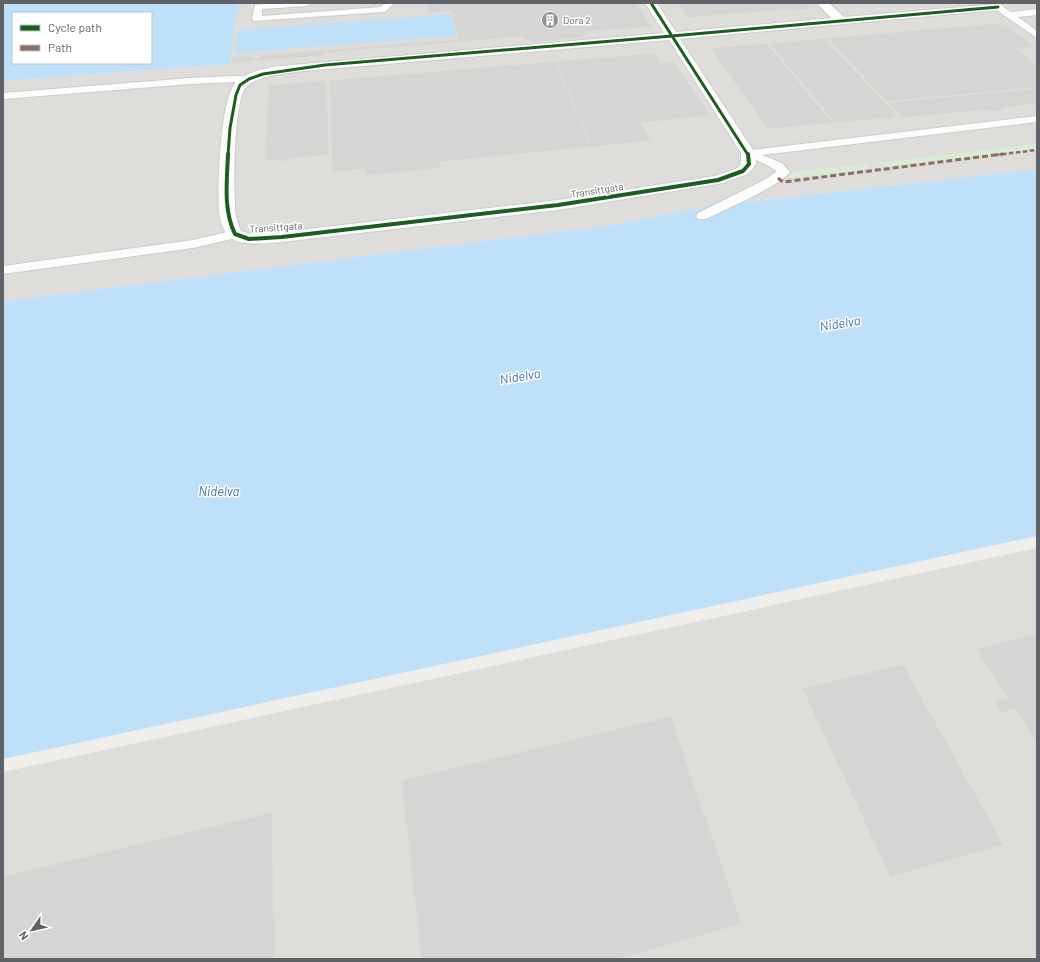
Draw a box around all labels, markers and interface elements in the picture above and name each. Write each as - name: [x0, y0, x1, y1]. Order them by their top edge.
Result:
- building icon: Dora 2: [540, 10, 560, 30]
- legend: [12, 12, 152, 64]
- place label: Dora 2: [563, 14, 591, 26]
- text: Cycle path: [48, 20, 102, 34]
- text: Path: [48, 40, 72, 54]
- street label: Transittgata: [570, 180, 624, 200]
- street label: Transittgata: [249, 219, 303, 235]
- water label: Nidelva: [819, 312, 862, 334]
- water label: Nidelva: [499, 365, 542, 387]
- water label: Nidelva: [199, 483, 240, 499]
- north arrow: [12, 910, 52, 950]
- text: N: [16, 929, 31, 943]

